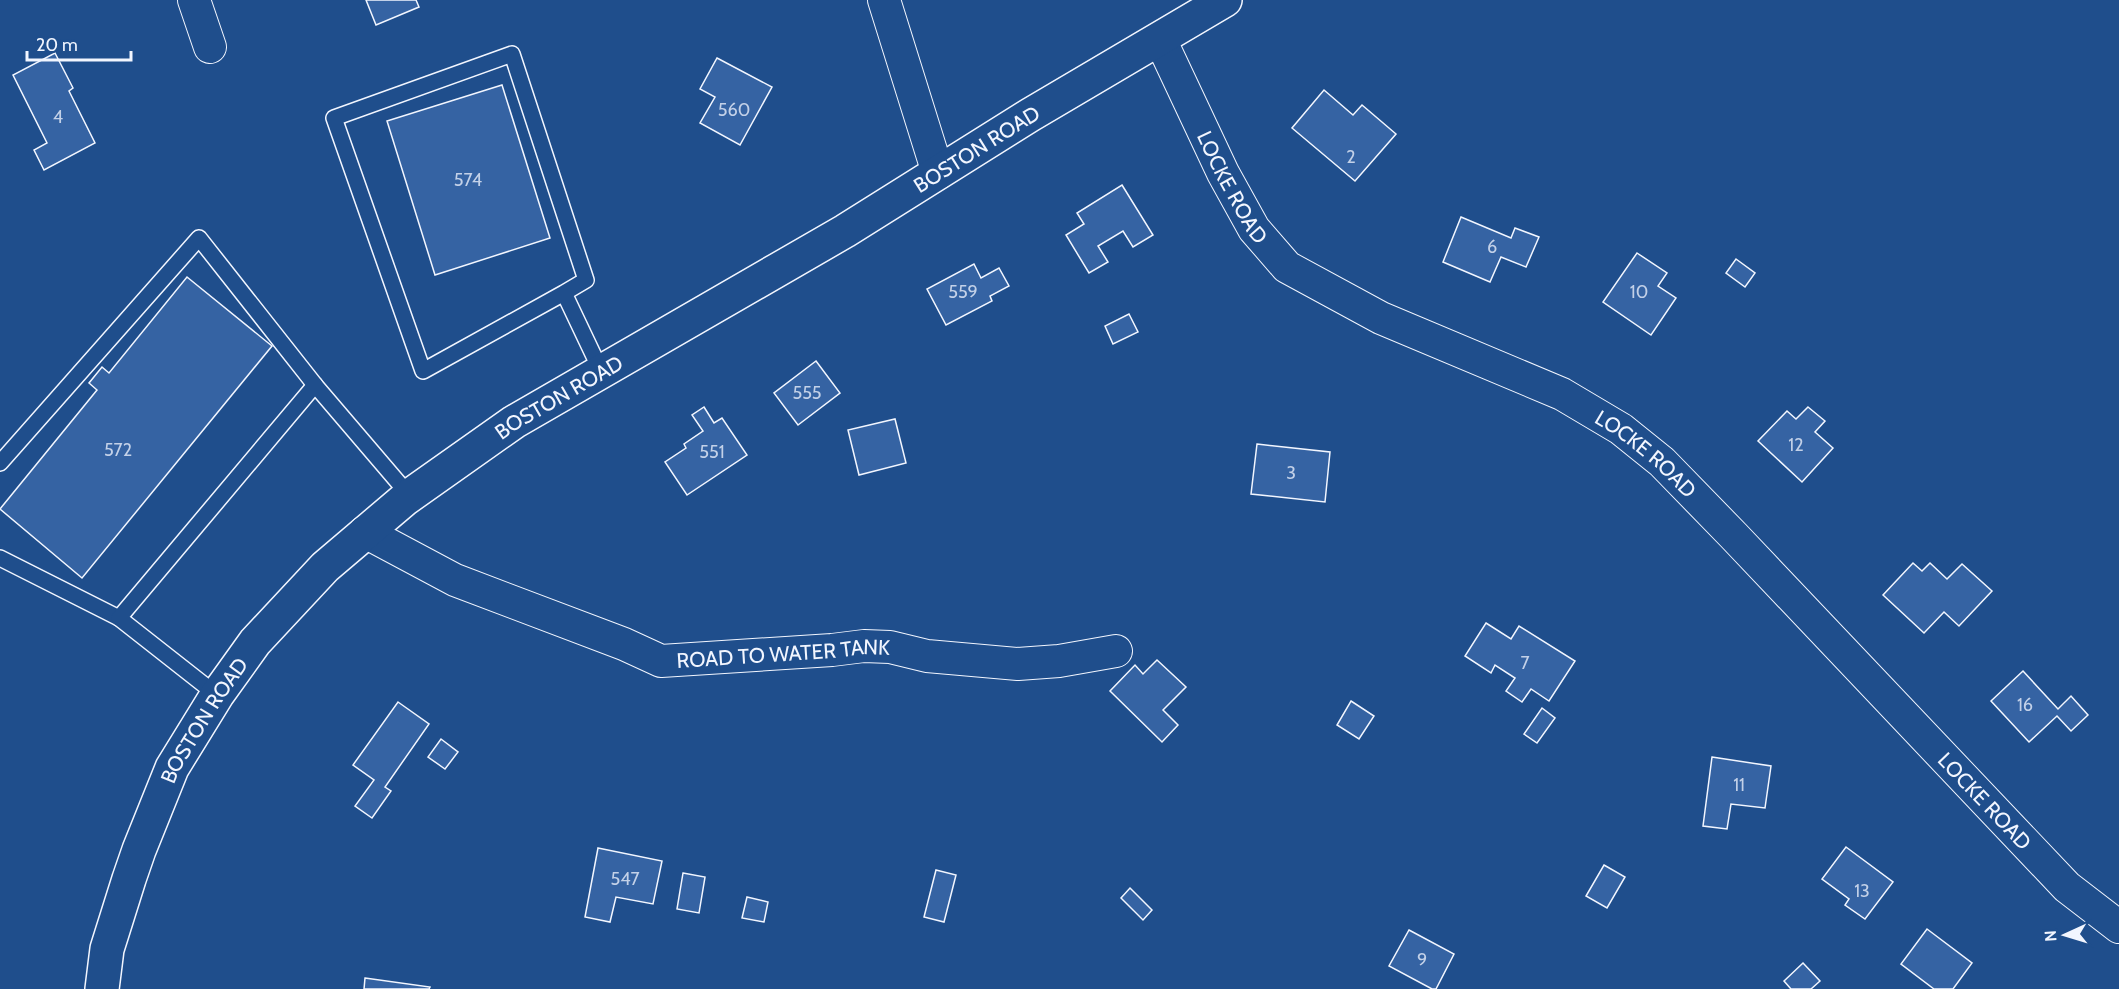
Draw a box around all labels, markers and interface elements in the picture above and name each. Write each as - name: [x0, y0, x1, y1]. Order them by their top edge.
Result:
- scale bar: [27, 24, 130, 62]
- text: 20 m: [36, 34, 78, 56]
- house number: 560: [718, 99, 750, 121]
- street label: BOSTON ROAD: [909, 100, 1044, 198]
- house number: 4: [53, 106, 63, 128]
- street label: LOCKE ROAD: [1192, 127, 1273, 249]
- house number: 2: [1346, 146, 1356, 168]
- house number: 574: [454, 169, 482, 191]
- house number: 6: [1487, 236, 1497, 258]
- house number: 559: [948, 281, 978, 303]
- house number: 10: [1630, 281, 1648, 303]
- street label: BOSTON ROAD: [490, 350, 627, 444]
- house number: 555: [792, 382, 822, 404]
- street label: LOCKE ROAD: [1591, 404, 1702, 502]
- house number: 12: [1788, 434, 1804, 456]
- house number: 572: [104, 439, 132, 461]
- house number: 551: [699, 441, 725, 463]
- house number: 3: [1286, 462, 1296, 484]
- street label: ROAD TO WATER TANK: [676, 633, 891, 672]
- street label: BOSTON ROAD: [155, 652, 253, 786]
- house number: 7: [1520, 652, 1530, 674]
- house number: 16: [2017, 694, 2033, 716]
- street label: LOCKE ROAD: [1933, 747, 2037, 854]
- house number: 11: [1733, 774, 1745, 796]
- house number: 547: [610, 868, 640, 890]
- house number: 13: [1854, 880, 1870, 902]
- north arrow: [2035, 905, 2095, 965]
- text: N: [2041, 930, 2060, 942]
- house number: 9: [1417, 949, 1427, 971]

